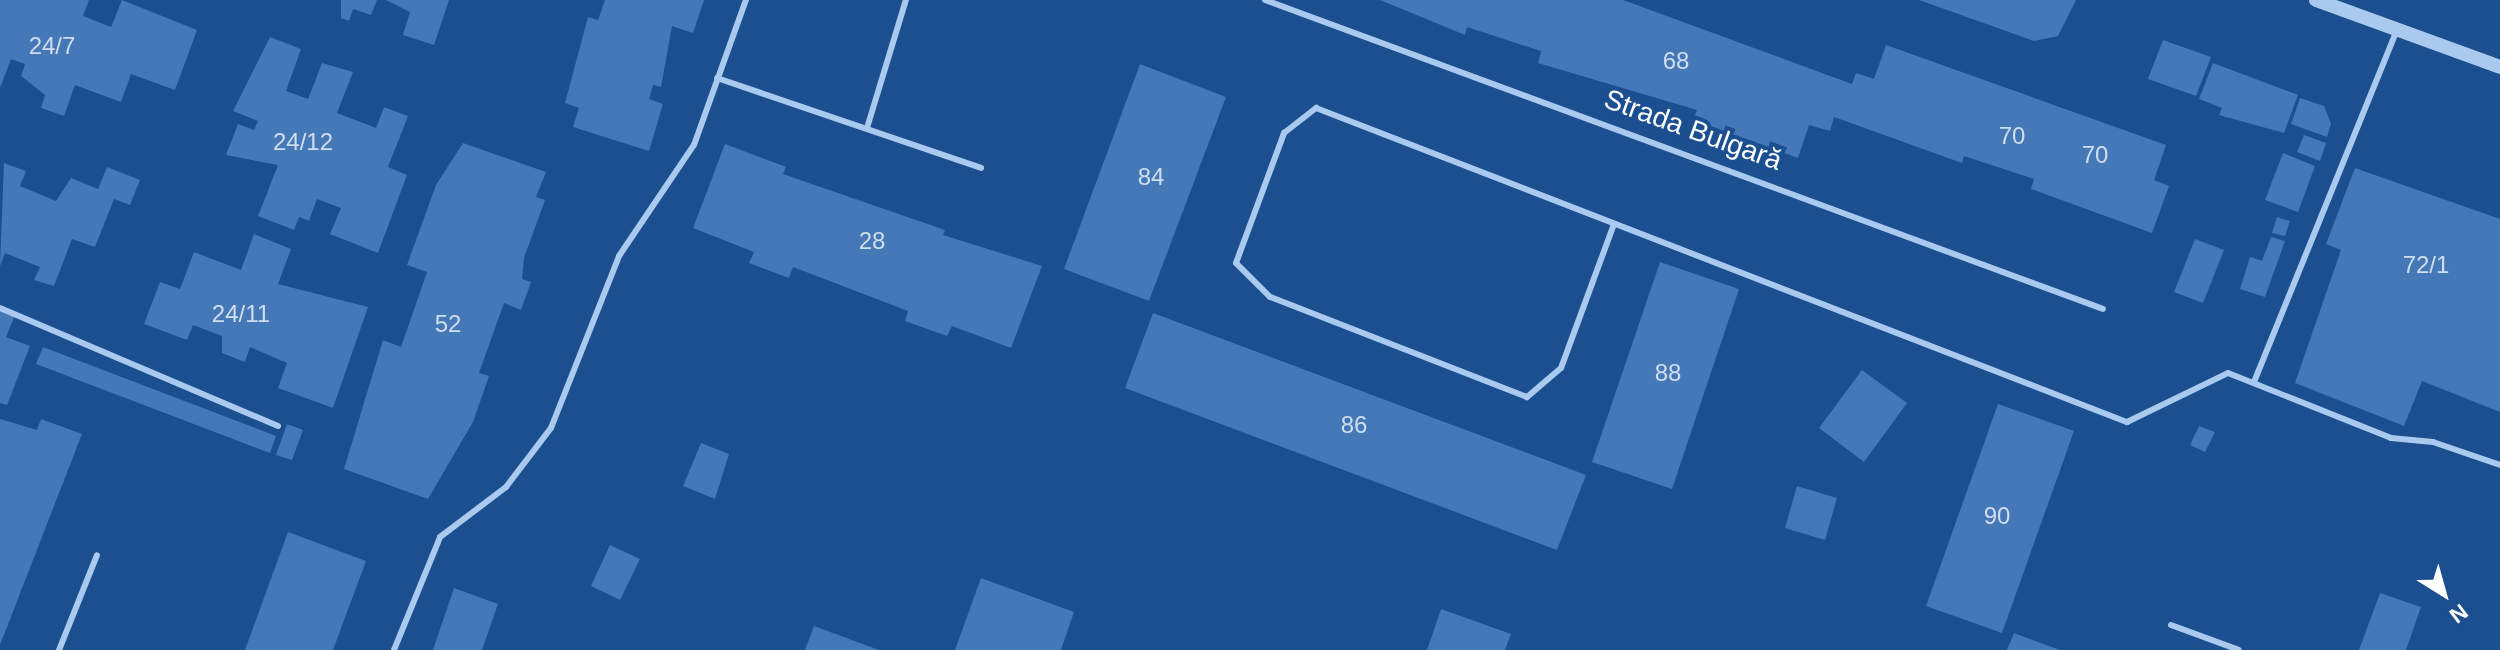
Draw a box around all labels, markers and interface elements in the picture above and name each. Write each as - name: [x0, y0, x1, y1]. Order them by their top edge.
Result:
- house number: 24/7: [29, 32, 75, 60]
- house number: 68: [1663, 47, 1689, 75]
- street label: Strada Bulgară: [1599, 82, 1787, 178]
- house number: 70: [1999, 122, 2025, 150]
- house number: 24/12: [273, 128, 333, 156]
- house number: 70: [2082, 141, 2108, 169]
- house number: 84: [1138, 163, 1164, 191]
- house number: 28: [859, 227, 885, 255]
- house number: 72/1: [2403, 251, 2449, 279]
- house number: 24/11: [212, 300, 270, 328]
- house number: 52: [435, 310, 461, 338]
- house number: 88: [1655, 359, 1681, 387]
- house number: 86: [1341, 411, 1367, 439]
- house number: 90: [1984, 502, 2010, 530]
- north arrow: [2404, 554, 2484, 634]
- text: N: [2445, 599, 2473, 628]

